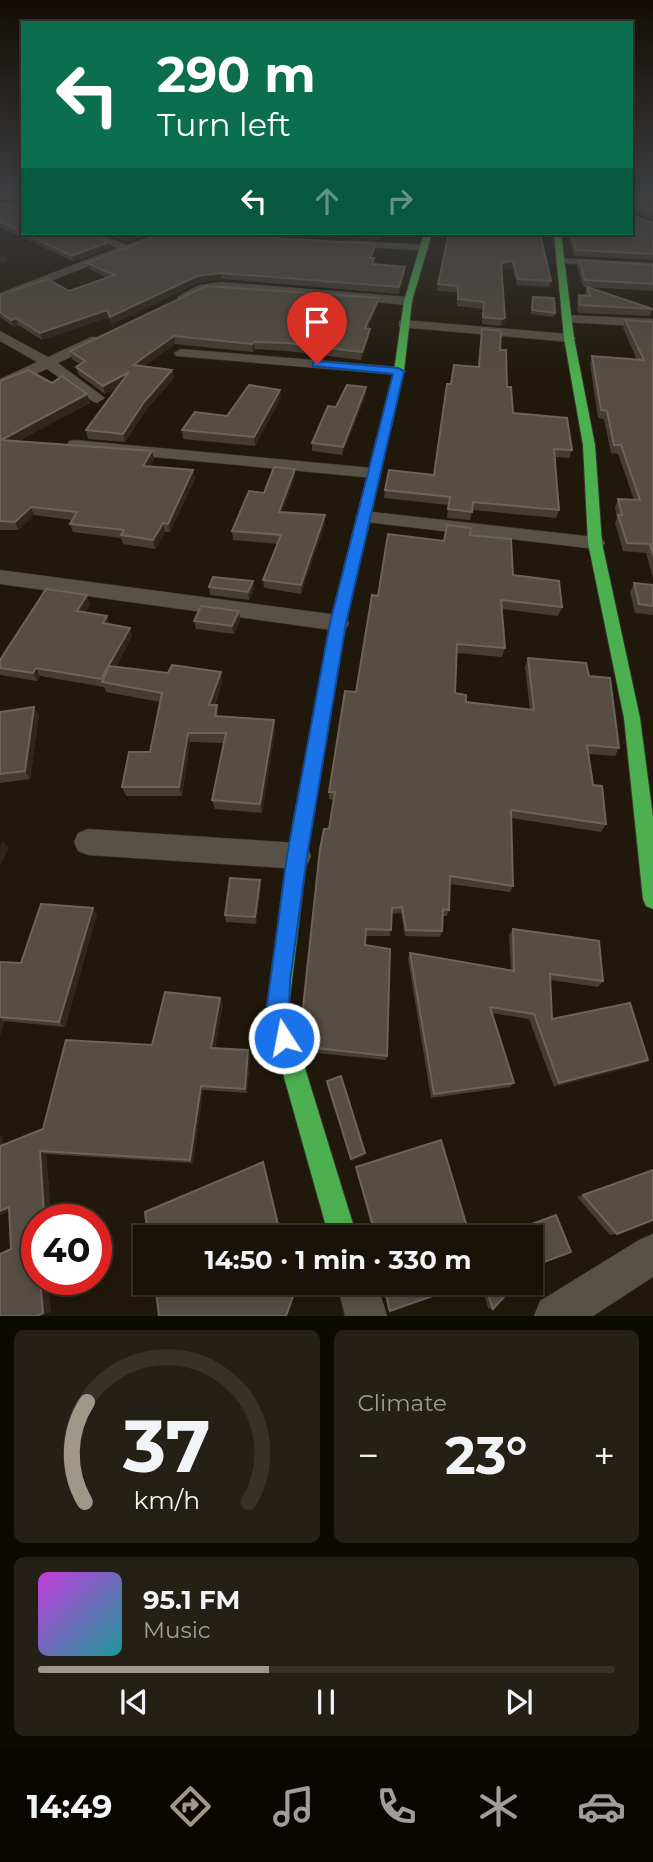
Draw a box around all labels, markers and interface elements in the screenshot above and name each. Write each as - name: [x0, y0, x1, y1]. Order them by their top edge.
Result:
- text: 290 m: [157, 45, 316, 104]
- icon: left: [42, 49, 133, 140]
- text: Turn left: [157, 105, 291, 144]
- icon: left: [235, 182, 273, 220]
- icon: ahead: [308, 182, 346, 220]
- icon: right: [381, 182, 419, 220]
- pin: [287, 292, 347, 364]
- icon: arrive: [298, 303, 336, 341]
- position arrow: [247, 1001, 321, 1075]
- speed limit sign: 40: [21, 1204, 112, 1295]
- text: 14:50 · 1 min · 330 m: [205, 1244, 471, 1276]
- text: Climate: [358, 1389, 447, 1417]
- text: 37: [122, 1403, 211, 1491]
- text: 23°: [445, 1424, 527, 1487]
- text: −: [358, 1432, 379, 1479]
- text: +: [593, 1432, 615, 1479]
- text: km/h: [133, 1485, 200, 1515]
- text: 95.1 FM: [143, 1584, 240, 1616]
- text: Music: [143, 1616, 211, 1644]
- icon: previous: [115, 1683, 153, 1721]
- icon: pause: [307, 1683, 345, 1721]
- icon: next: [500, 1683, 538, 1721]
- icon: directions: [166, 1782, 215, 1831]
- icon: music: [269, 1782, 318, 1831]
- icon: phone: [372, 1782, 421, 1831]
- icon: climate: [474, 1782, 523, 1831]
- icon: car: [577, 1782, 626, 1831]
- text: 14:49: [27, 1787, 112, 1826]

